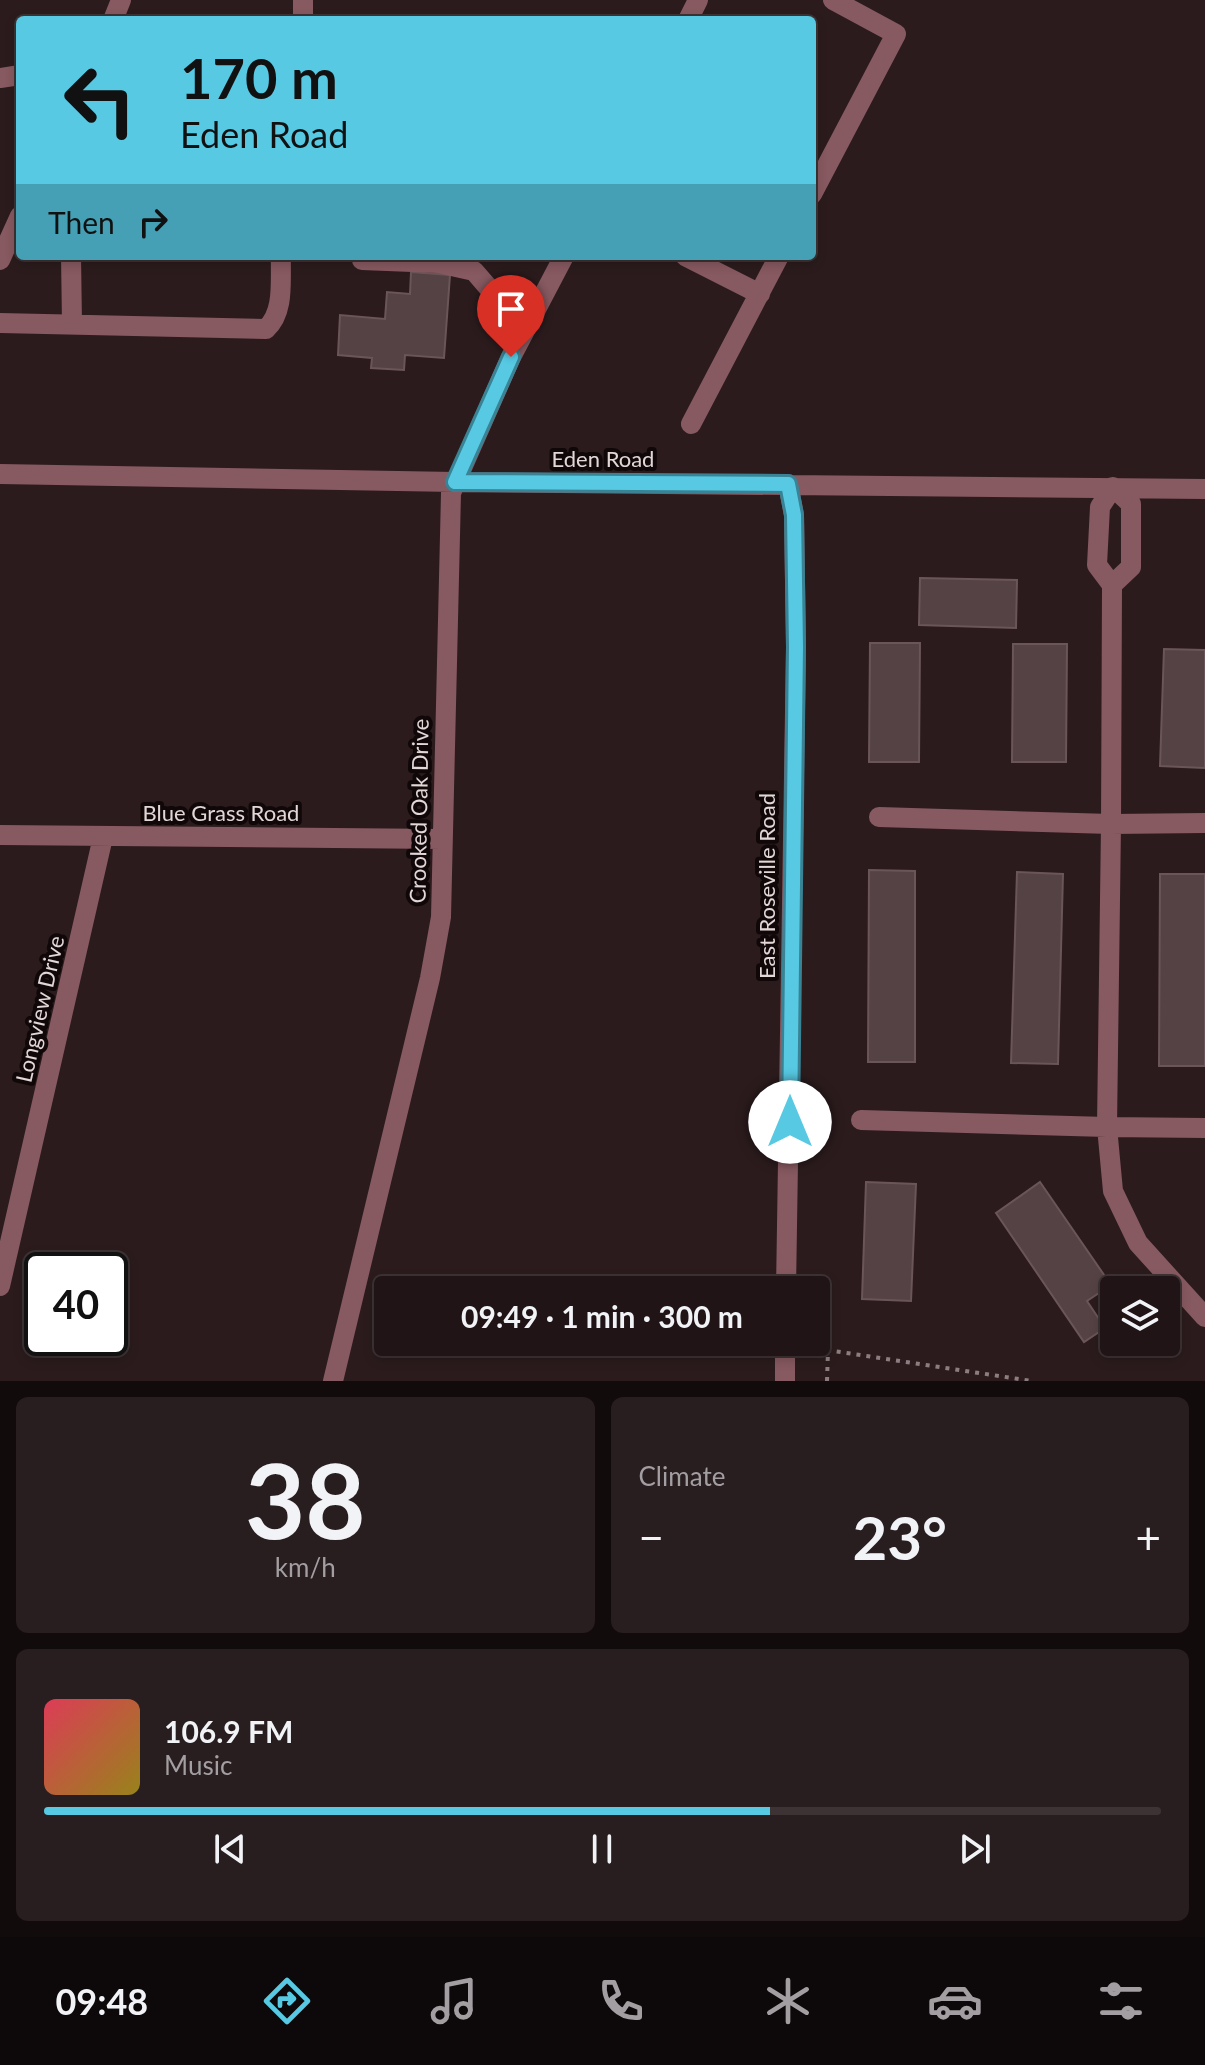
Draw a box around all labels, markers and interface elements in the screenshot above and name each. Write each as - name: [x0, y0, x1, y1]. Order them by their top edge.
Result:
- text: 170 m: [180, 44, 338, 111]
- icon: left: [48, 48, 152, 152]
- text: Eden Road: [180, 112, 348, 156]
- icon: right: [131, 200, 175, 244]
- text: Then: [48, 204, 115, 240]
- pin: [477, 275, 545, 357]
- icon: arrive: [489, 287, 533, 331]
- street label: Eden Road: [552, 445, 654, 472]
- street label: Crooked Oak Drive: [403, 718, 434, 904]
- street label: East Roseville Road: [753, 793, 780, 979]
- street label: Blue Grass Road: [143, 799, 299, 826]
- street label: Longview Drive: [10, 933, 70, 1085]
- position arrow: [748, 1080, 832, 1164]
- speed limit sign: 40: [24, 1252, 128, 1356]
- map controls: [1100, 1276, 1180, 1356]
- button: layers: [1100, 1276, 1180, 1356]
- text: 09:49 · 1 min · 300 m: [461, 1298, 743, 1334]
- text: 38: [245, 1436, 366, 1561]
- text: Climate: [639, 1460, 725, 1492]
- text: 23°: [852, 1501, 947, 1573]
- text: −: [639, 1511, 664, 1563]
- text: +: [1135, 1511, 1161, 1563]
- text: km/h: [275, 1551, 336, 1583]
- text: 106.9 FM: [164, 1713, 293, 1749]
- text: Music: [164, 1749, 232, 1781]
- icon: previous: [208, 1827, 252, 1871]
- icon: pause: [580, 1827, 624, 1871]
- icon: next: [953, 1827, 997, 1871]
- icon: directions: [259, 1973, 315, 2029]
- icon: music: [426, 1973, 482, 2029]
- icon: phone: [593, 1973, 649, 2029]
- icon: climate: [760, 1973, 816, 2029]
- icon: car: [927, 1973, 983, 2029]
- icon: filters: [1093, 1973, 1149, 2029]
- text: 09:48: [55, 1979, 148, 2023]

